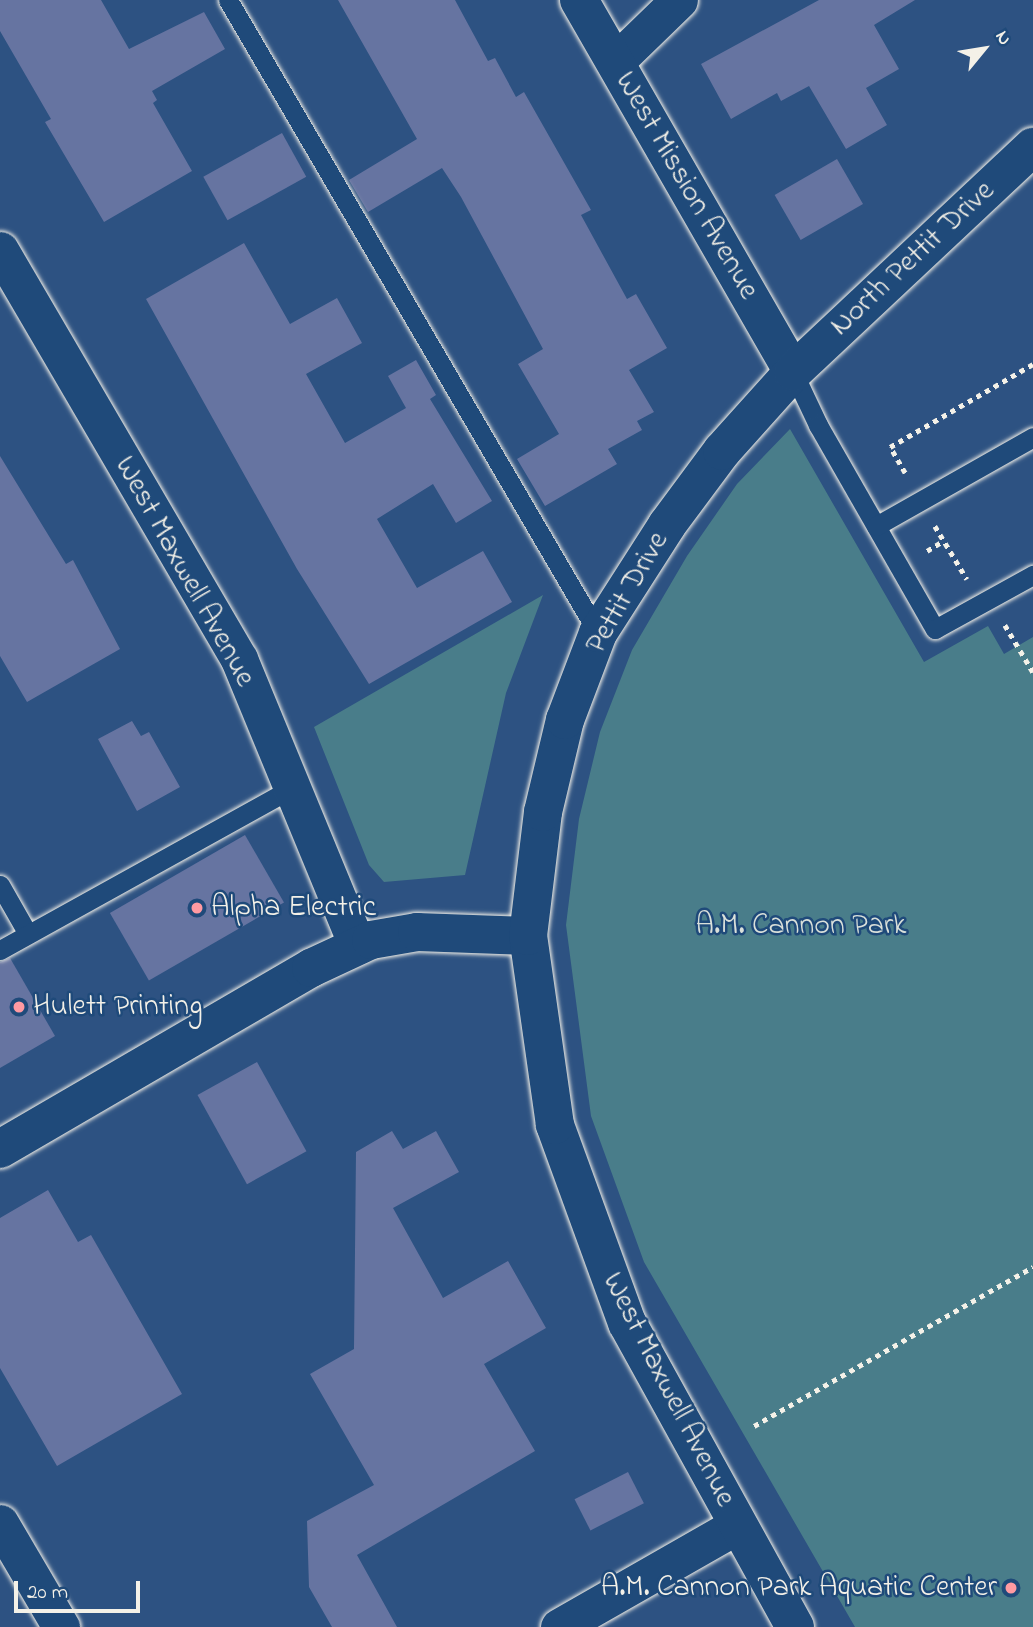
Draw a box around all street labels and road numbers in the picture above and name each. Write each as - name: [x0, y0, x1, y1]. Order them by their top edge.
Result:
- street label: West Mission Avenue: [606, 66, 766, 306]
- street label: North Pettit Drive: [823, 174, 1003, 344]
- street label: West Maxwell Avenue: [106, 451, 262, 693]
- street label: Pettit Drive: [579, 526, 677, 660]
- street label: West Maxwell Avenue: [593, 1267, 743, 1513]

